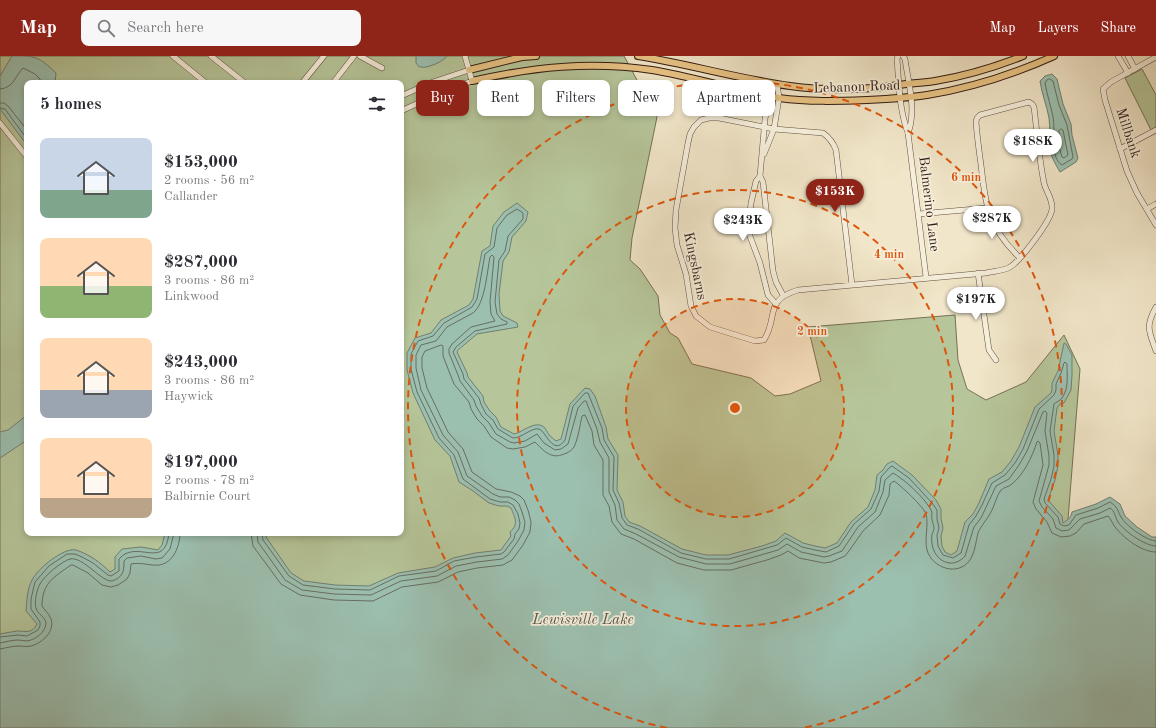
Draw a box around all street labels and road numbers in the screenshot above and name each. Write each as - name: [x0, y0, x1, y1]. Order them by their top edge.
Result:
- street label: Lebanon Road: [813, 78, 901, 96]
- street label: Millbank: [1113, 106, 1143, 160]
- street label: Balmerino Lane: [916, 155, 942, 253]
- street label: Kingsbarns: [681, 231, 709, 301]

